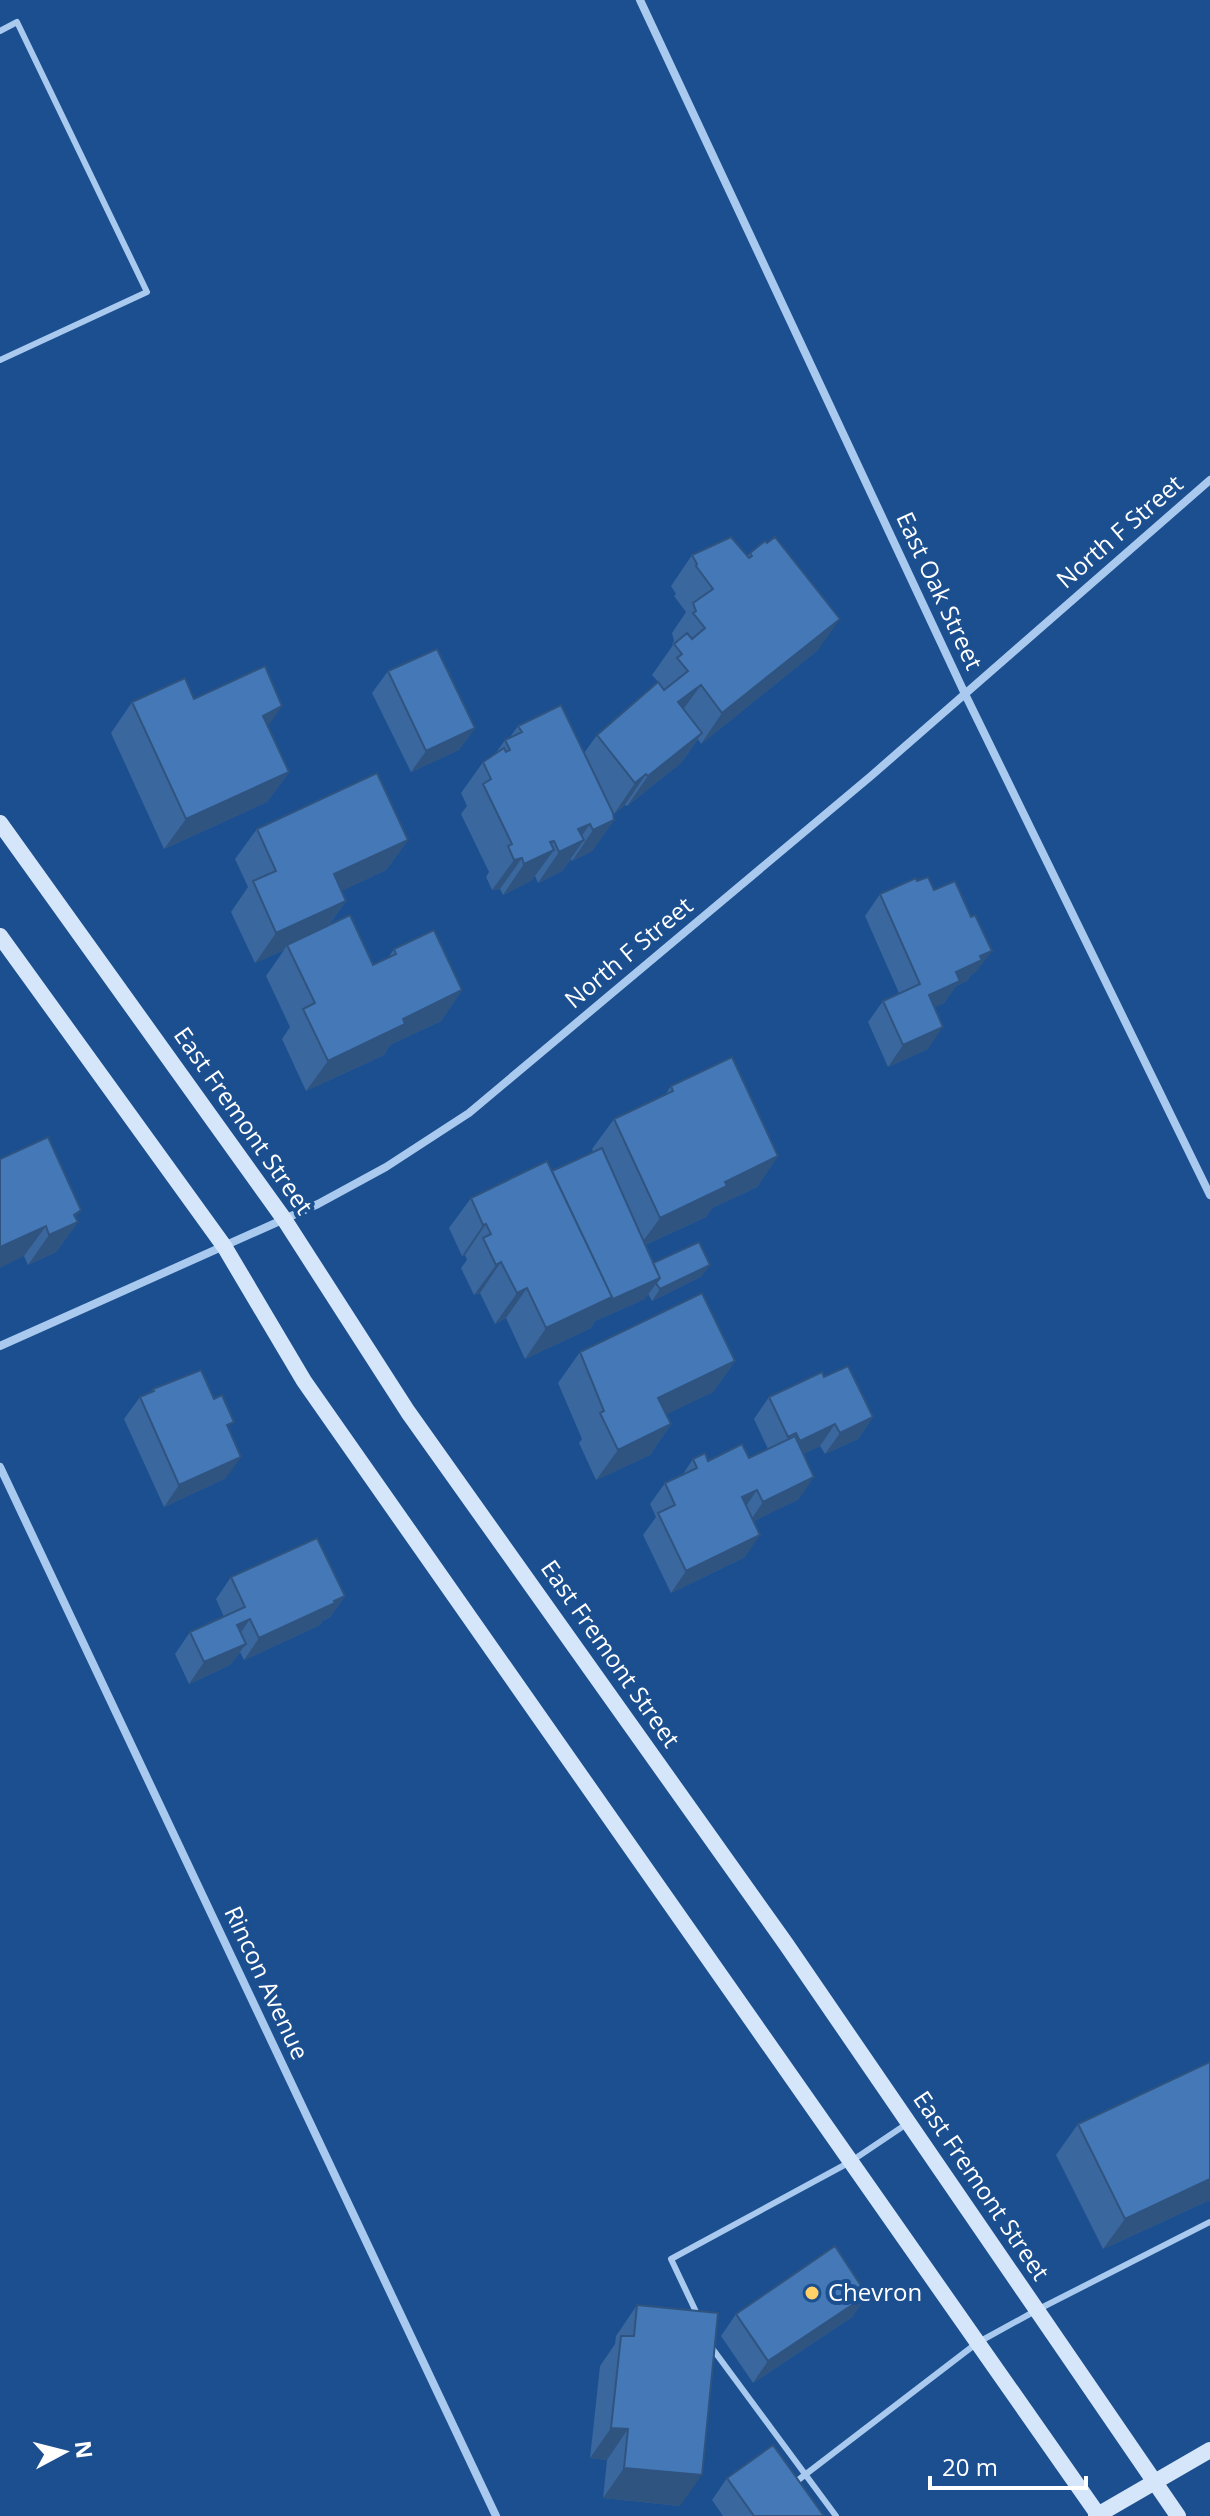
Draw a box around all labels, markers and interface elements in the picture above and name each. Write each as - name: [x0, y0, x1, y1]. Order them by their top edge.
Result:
- street label: North F Street: [1049, 467, 1189, 595]
- street label: East Oak Street: [889, 506, 991, 675]
- street label: North F Street: [557, 889, 699, 1015]
- street label: East Fremont Street: [167, 1020, 321, 1220]
- street label: East Fremont Street: [534, 1553, 688, 1753]
- street label: Rincon Avenue: [217, 1900, 317, 2065]
- street label: East Fremont Street: [907, 2084, 1058, 2286]
- place label: Chevron: [828, 2275, 922, 2308]
- marker: Chevron: [803, 2284, 821, 2302]
- north arrow: [24, 2412, 104, 2492]
- text: N: [69, 2439, 101, 2460]
- scale bar: [930, 2440, 1086, 2490]
- text: 20 m: [942, 2450, 998, 2483]

